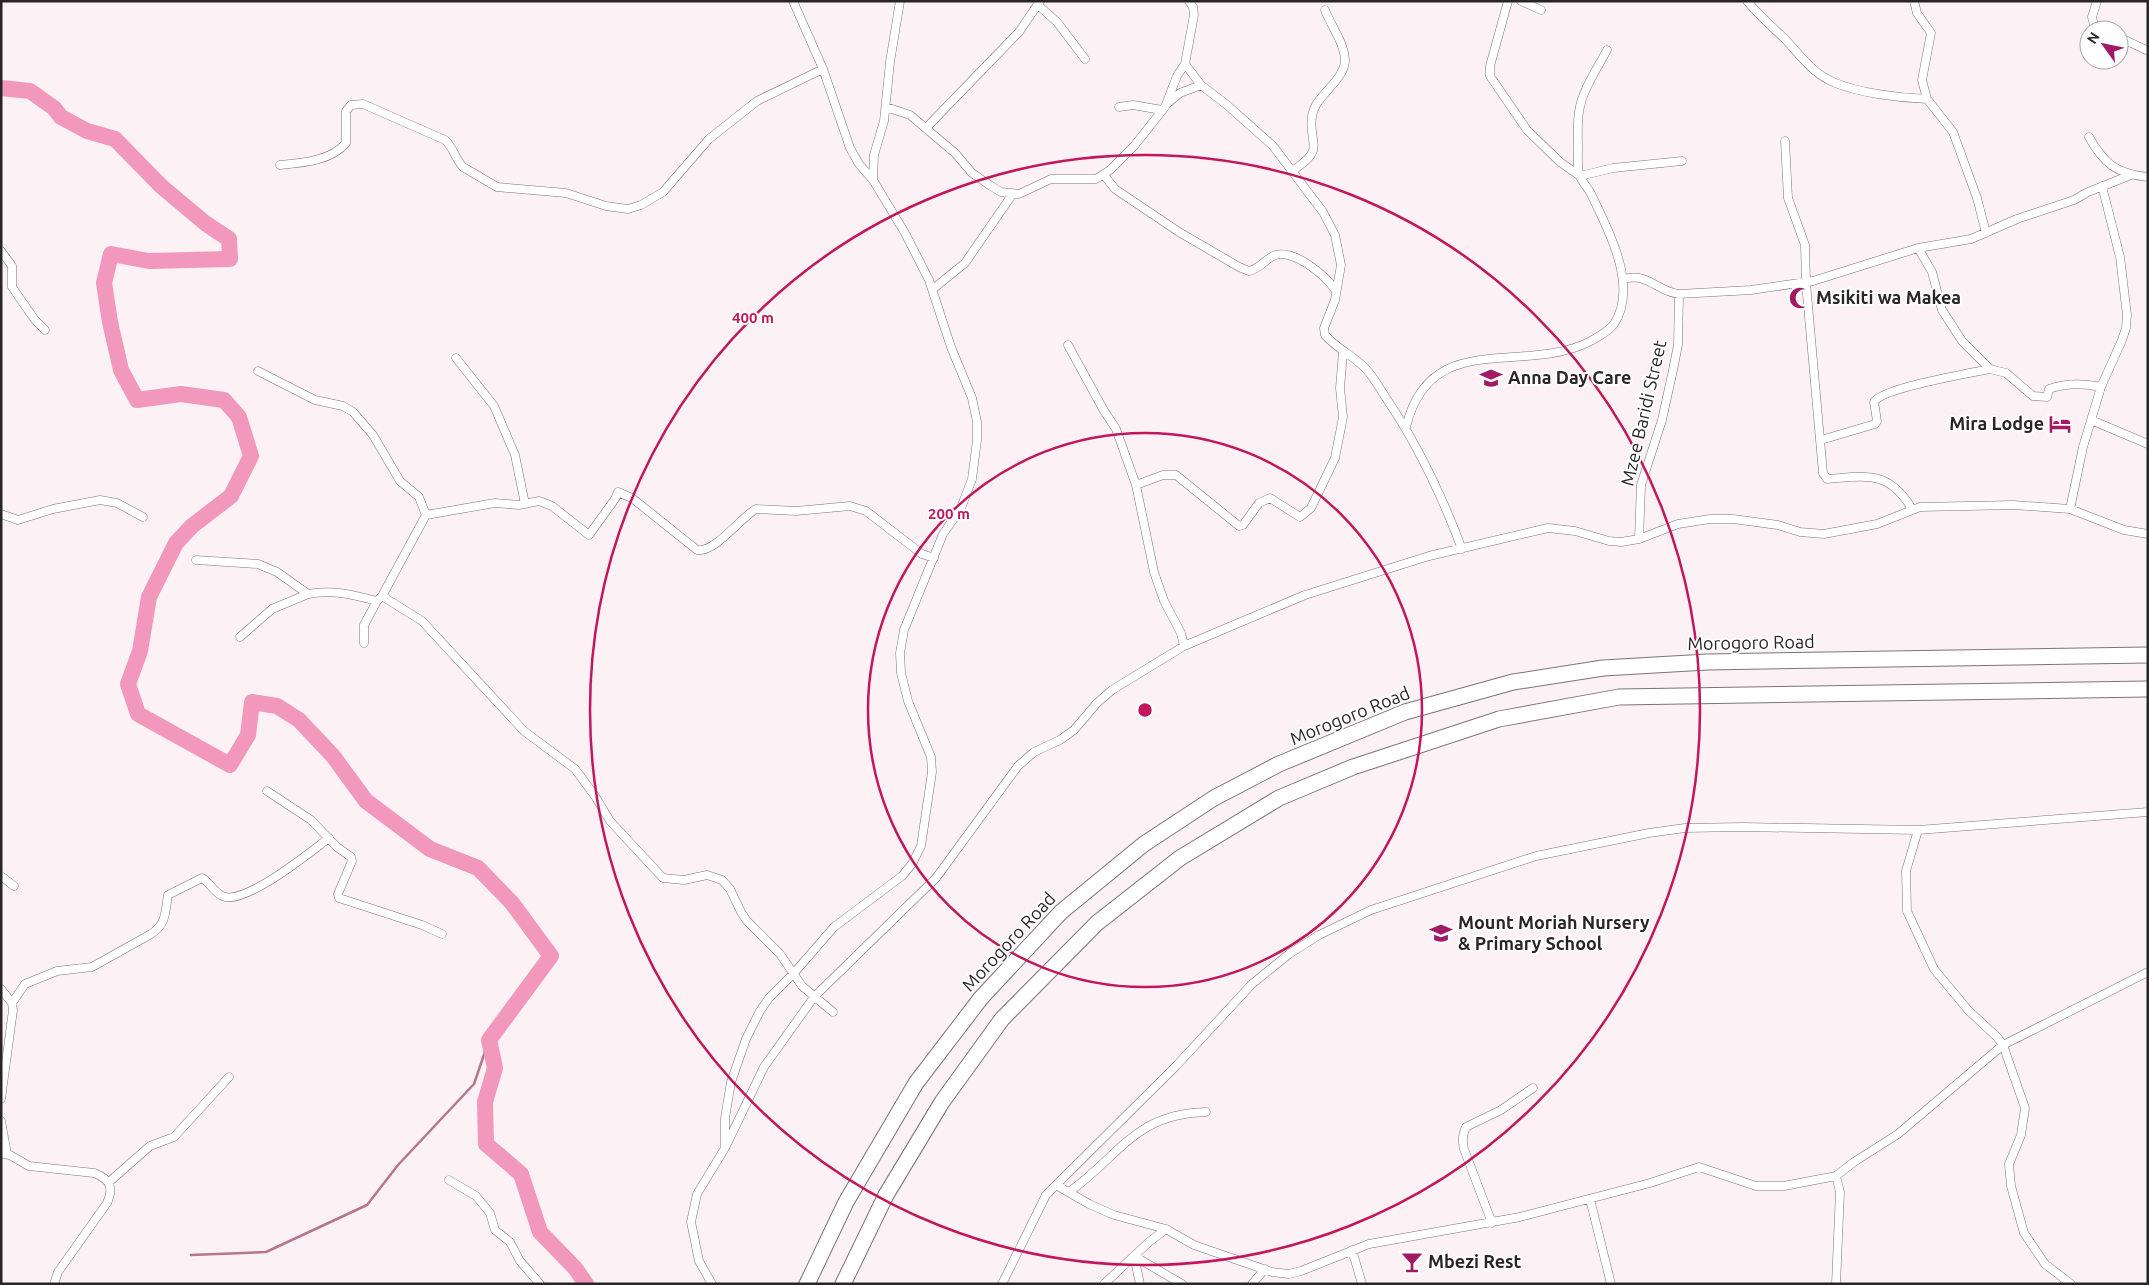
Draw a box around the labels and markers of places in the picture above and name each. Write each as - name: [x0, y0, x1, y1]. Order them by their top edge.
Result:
- mosque icon: Msikiti wa Makea: [1787, 285, 1813, 311]
- place label: Msikiti wa Makea: [1816, 287, 1961, 307]
- school or university icon: Anna Day Care: [1478, 365, 1504, 391]
- place label: Anna Day Care: [1508, 367, 1631, 387]
- hotel icon: Mira Lodge: [2047, 411, 2073, 437]
- place label: Mira Lodge: [1949, 413, 2044, 433]
- centre of rings: [1136, 701, 1154, 719]
- place label: Mount Moriah Nursery & Primary School: [1458, 912, 1650, 953]
- school or university icon: Mount Moriah Nursery & Primary School: [1428, 920, 1454, 946]
- bar icon: Mbezi Rest: [1399, 1249, 1425, 1275]
- place label: Mbezi Rest: [1428, 1251, 1522, 1271]

